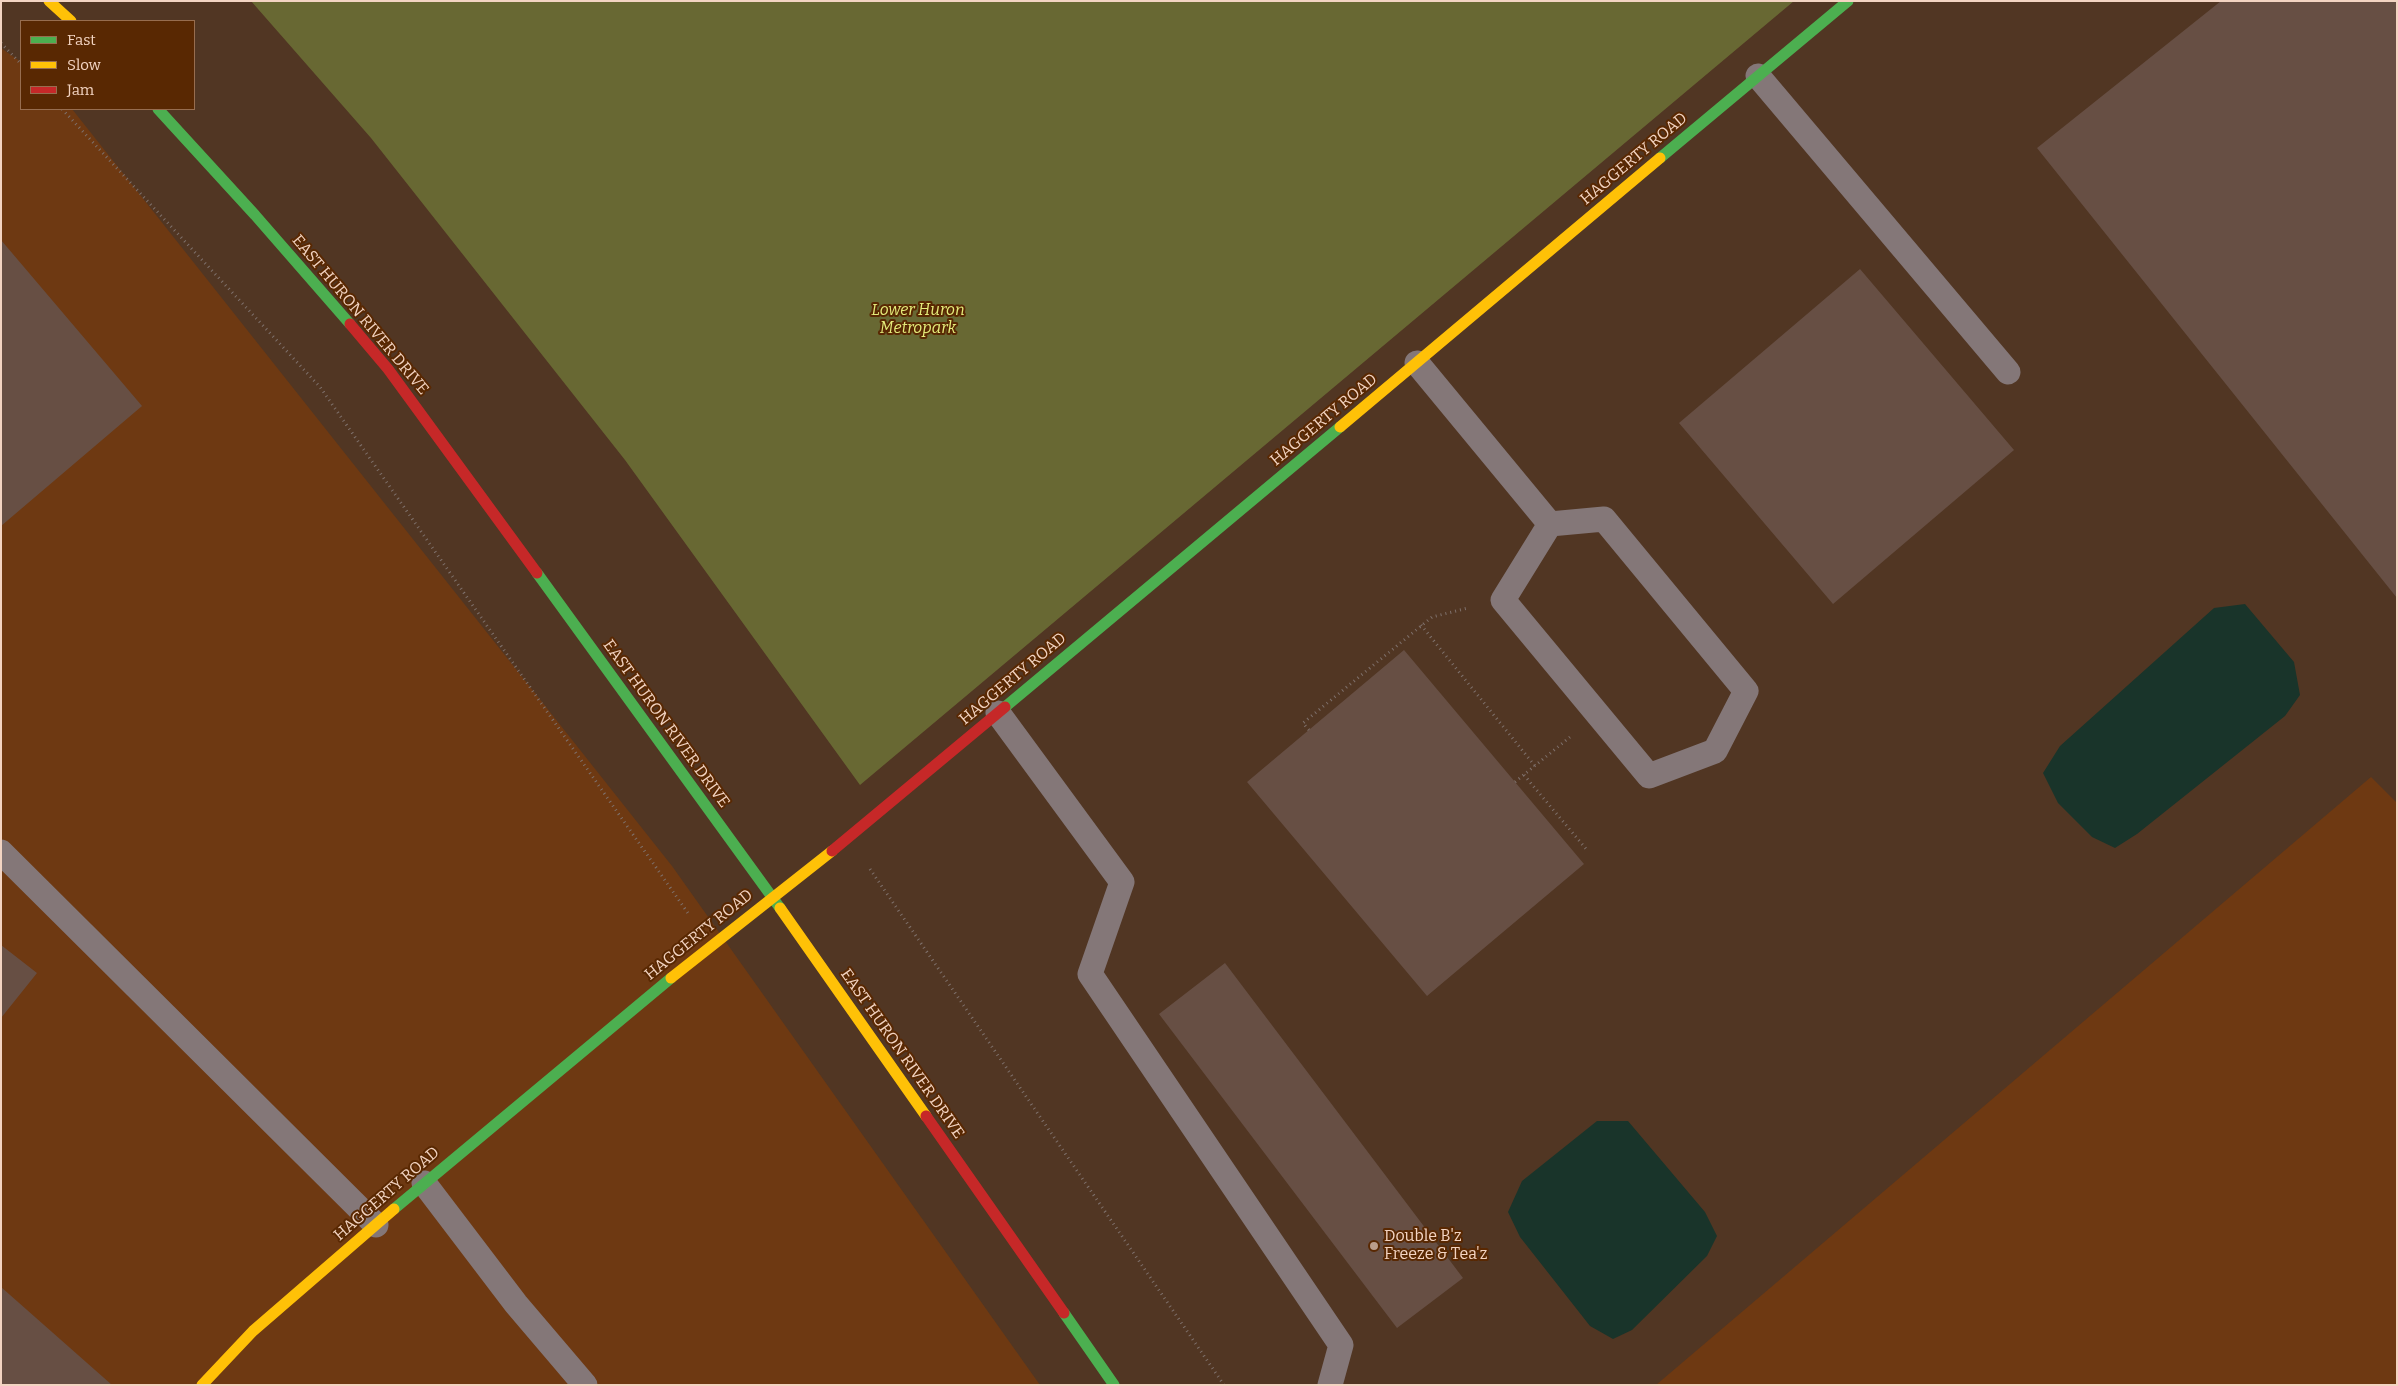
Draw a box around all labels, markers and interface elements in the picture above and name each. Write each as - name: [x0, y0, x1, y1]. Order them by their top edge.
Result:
- legend: [20, 20, 195, 110]
- text: Fast: [67, 31, 96, 49]
- text: Slow: [67, 56, 101, 74]
- text: Jam: [67, 81, 94, 99]
- street label: HAGGERTY ROAD: [1577, 109, 1691, 209]
- street label: EAST HURON RIVER DRIVE: [287, 231, 433, 399]
- park label: Lower Huron Metropark: [871, 301, 965, 339]
- street label: HAGGERTY ROAD: [1267, 370, 1381, 470]
- street label: HAGGERTY ROAD: [956, 629, 1070, 729]
- street label: EAST HURON RIVER DRIVE: [599, 636, 733, 812]
- street label: HAGGERTY ROAD: [641, 886, 757, 984]
- street label: EAST HURON RIVER DRIVE: [836, 965, 968, 1143]
- street label: HAGGERTY ROAD: [330, 1143, 444, 1245]
- place label: Double B'z Freeze & Tea'z: [1384, 1227, 1487, 1265]
- marker: Double B'z Freeze & Tea'z: [1368, 1240, 1380, 1252]

